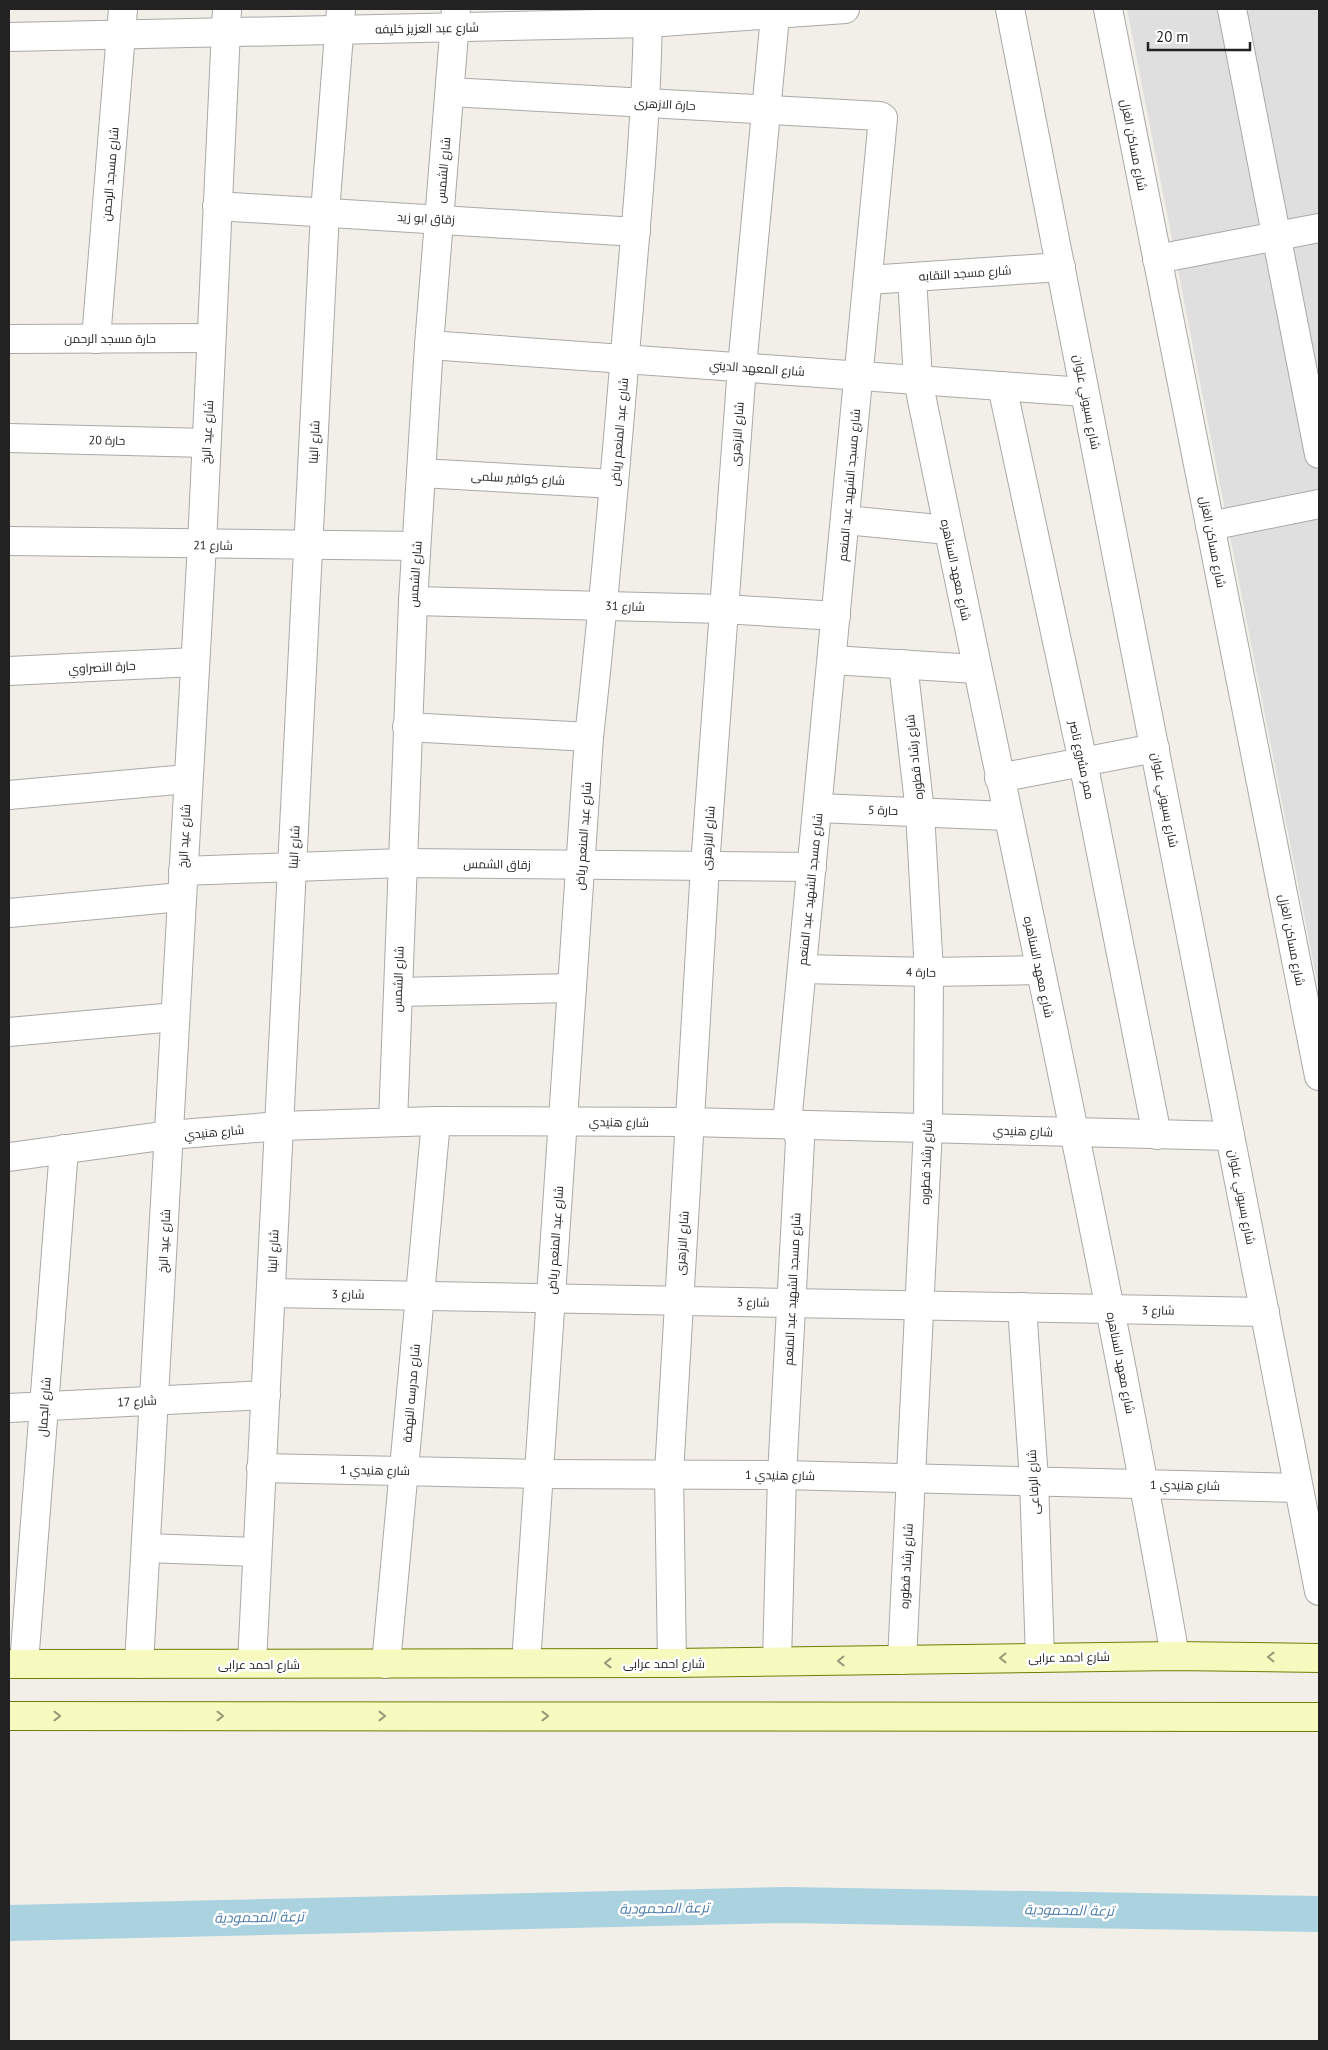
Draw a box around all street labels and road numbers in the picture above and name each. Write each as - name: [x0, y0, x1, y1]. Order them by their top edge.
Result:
- street label: شارع عبد العزيز خليفه: [375, 20, 479, 37]
- street label: حارة الازهرى: [634, 95, 696, 113]
- street label: شارع مساكن الغزل: [1117, 98, 1150, 192]
- street label: شارع مسجد الرحمن: [98, 126, 123, 222]
- street label: شارع الشمس: [433, 136, 454, 204]
- street label: زقاق ابو زيد: [397, 209, 455, 227]
- street label: شارع مسجد النقابه: [918, 262, 1012, 285]
- street label: حارة مسجد الرحمن: [64, 331, 156, 346]
- street label: شارع بسيوني علوان: [1067, 353, 1104, 451]
- street label: شارع المعهد الديني: [709, 357, 805, 382]
- street label: شارع عبد المنعم رياض: [607, 377, 632, 487]
- street label: شارع عيد الرخ: [198, 400, 217, 464]
- street label: شارع الازهرى: [727, 401, 748, 467]
- street label: شارع مسجد الشهيد عبد المنعم: [835, 408, 864, 562]
- street label: شارع البنا: [305, 420, 324, 464]
- street label: حارة 20: [89, 432, 125, 448]
- street label: شارع كوافير سلمى: [471, 468, 565, 489]
- street label: شارع مساكن الغزل: [1196, 495, 1229, 589]
- street label: شارع معهد السناهره: [937, 518, 974, 622]
- street label: شارع 21: [193, 537, 233, 554]
- street label: شارع الشمس: [405, 540, 426, 608]
- street label: شارع 31: [605, 598, 645, 615]
- street label: حارة النصراوي: [68, 658, 136, 679]
- street label: شارع رشاد قطوره: [902, 714, 927, 800]
- street label: ممر مشروع ناصر: [1065, 718, 1098, 801]
- street label: شارع بسيوني علوان: [1145, 751, 1182, 849]
- street label: شارع عبد المنعم رياض: [572, 781, 595, 891]
- street label: حارة 5: [868, 802, 898, 818]
- street label: شارع عيد الرخ: [175, 804, 194, 868]
- street label: شارع الازهرى: [698, 805, 719, 871]
- street label: شارع مسجد الشهيد عبد المنعم: [795, 812, 826, 966]
- street label: شارع البنا: [285, 825, 304, 869]
- street label: زقاق الشمس: [463, 856, 531, 872]
- street label: شارع مساكن الغزل: [1275, 893, 1308, 987]
- street label: شارع معهد السناهره: [1020, 915, 1057, 1019]
- street label: شارع الشمس: [389, 946, 408, 1012]
- street label: حارة 4: [906, 964, 936, 980]
- street label: شارع هنيدي: [589, 1114, 649, 1133]
- street label: شارع رشاد قطوره: [917, 1119, 936, 1205]
- street label: شارع هنيدي: [183, 1122, 245, 1145]
- street label: شارع هنيدي: [993, 1122, 1053, 1143]
- street label: شارع بسيوني علوان: [1222, 1148, 1259, 1246]
- street label: شارع عبد المنعم رياض: [544, 1185, 567, 1295]
- street label: شارع عيد الرخ: [155, 1209, 174, 1273]
- street label: شارع الازهرى: [672, 1210, 693, 1276]
- street label: شارع مسجد الشهيد عبد المنعم: [781, 1212, 805, 1366]
- street label: شارع البنا: [264, 1229, 283, 1273]
- street label: شارع 3: [331, 1286, 365, 1303]
- street label: شارع 3: [736, 1294, 770, 1311]
- street label: شارع 3: [1141, 1302, 1175, 1319]
- street label: شارع معهد السناهره: [1103, 1311, 1138, 1415]
- street label: شارع مدرسه النهضة: [399, 1343, 424, 1443]
- street label: شارع الجمال: [34, 1377, 55, 1437]
- street label: شارع 17: [117, 1392, 157, 1411]
- street label: شارع الرفاعى: [1024, 1449, 1043, 1515]
- street label: شارع هنيدي 1: [340, 1462, 410, 1481]
- street label: شارع هنيدي 1: [745, 1467, 815, 1486]
- street label: شارع هنيدي 1: [1150, 1477, 1220, 1496]
- street label: شارع رشاد قطوره: [896, 1523, 917, 1609]
- street label: شارع احمد عرابى: [1028, 1649, 1110, 1666]
- street label: شارع احمد عرابى: [623, 1656, 705, 1672]
- street label: شارع احمد عرابى: [218, 1657, 300, 1673]

